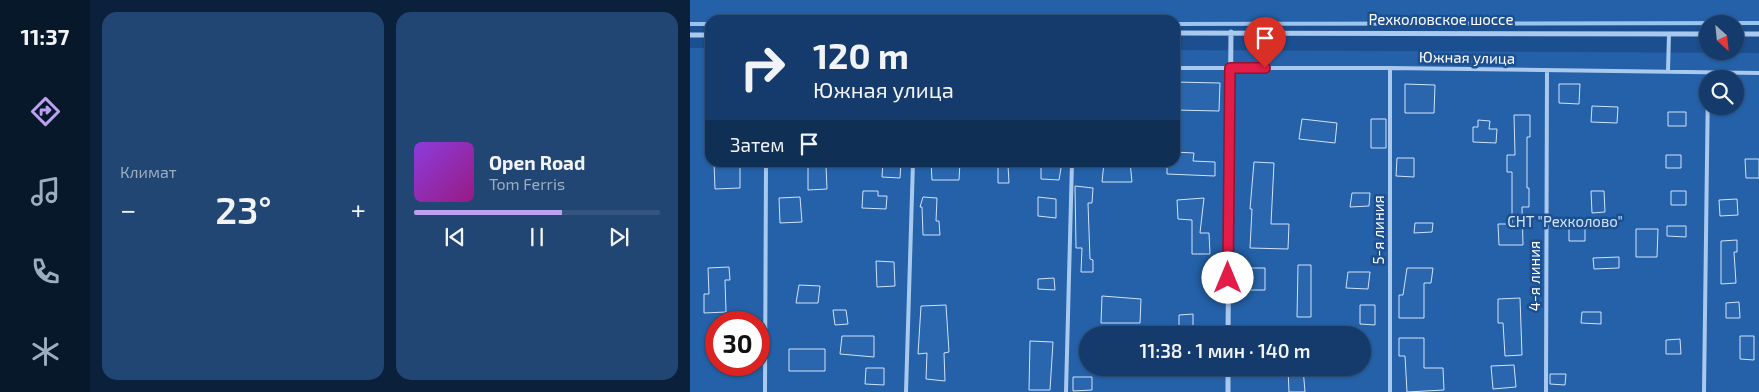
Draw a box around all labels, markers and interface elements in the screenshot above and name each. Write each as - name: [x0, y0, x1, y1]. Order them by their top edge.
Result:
- street label: Рехколовское шоссе: [1369, 10, 1513, 28]
- north arrow: [1699, 15, 1744, 60]
- map controls: [1699, 15, 1744, 115]
- pin: [1244, 17, 1286, 68]
- text: 11:37: [21, 23, 69, 49]
- icon: arrive: [1251, 24, 1279, 52]
- text: 120 m: [813, 34, 909, 76]
- icon: right: [730, 35, 795, 100]
- street label: Южная улица: [1419, 47, 1515, 68]
- button: search: [1699, 70, 1744, 115]
- text: Южная улица: [813, 76, 954, 102]
- icon: directions: [28, 94, 63, 129]
- icon: arrive: [795, 130, 823, 158]
- text: Затем: [730, 133, 785, 156]
- text: Open Road: [489, 151, 585, 174]
- text: Климат: [120, 162, 177, 181]
- icon: music: [28, 174, 63, 209]
- text: Tom Ferris: [489, 174, 565, 193]
- text: 23°: [215, 186, 272, 232]
- text: −: [120, 192, 136, 226]
- text: +: [351, 192, 366, 226]
- street label: 5-я линия: [1369, 195, 1387, 265]
- park label: СНТ "Рехколово": [1507, 212, 1623, 230]
- icon: previous: [441, 223, 469, 251]
- icon: pause: [523, 223, 551, 251]
- icon: next: [605, 223, 633, 251]
- street label: 4-я линия: [1525, 241, 1543, 311]
- position arrow: [1201, 251, 1253, 303]
- icon: phone: [28, 254, 63, 289]
- speed limit sign: 30: [705, 311, 770, 376]
- icon: climate: [28, 334, 63, 369]
- text: 11:38 · 1 мин · 140 m: [1140, 339, 1310, 362]

